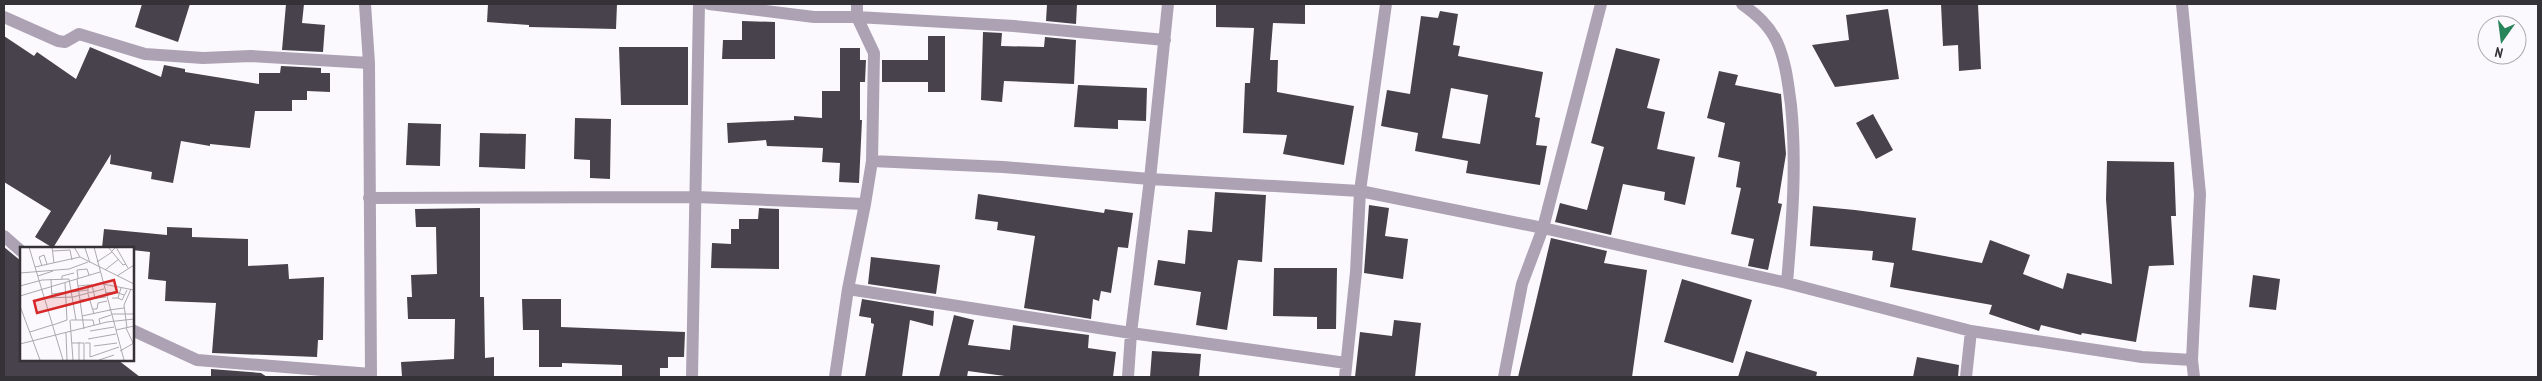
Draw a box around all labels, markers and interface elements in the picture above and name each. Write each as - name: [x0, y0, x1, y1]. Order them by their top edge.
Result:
- north arrow: [2477, 15, 2527, 65]
- text: N: [2493, 43, 2505, 62]
- inset map: [20, 247, 134, 361]

